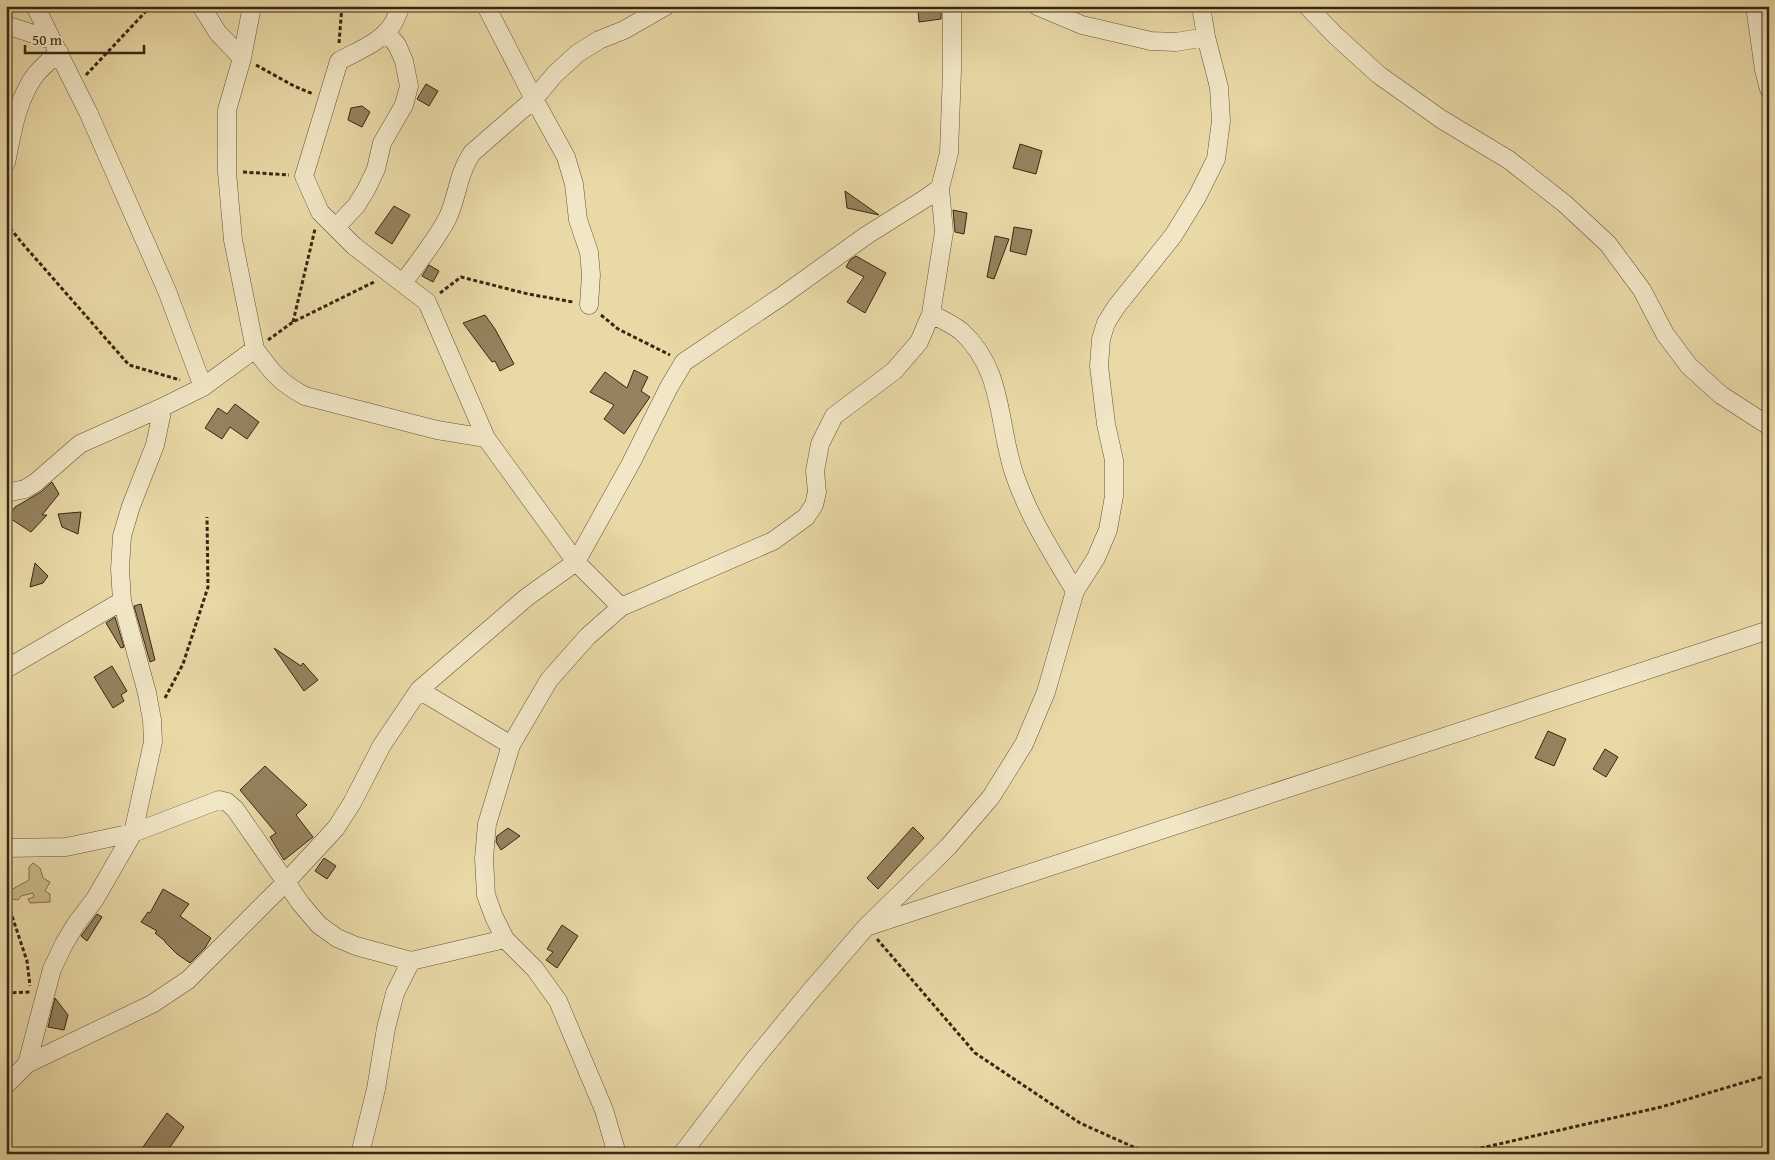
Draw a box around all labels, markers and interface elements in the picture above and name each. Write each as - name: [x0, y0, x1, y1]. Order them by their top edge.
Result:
- scale bar: [25, 22, 144, 54]
- text: 50 m: [32, 29, 63, 50]

